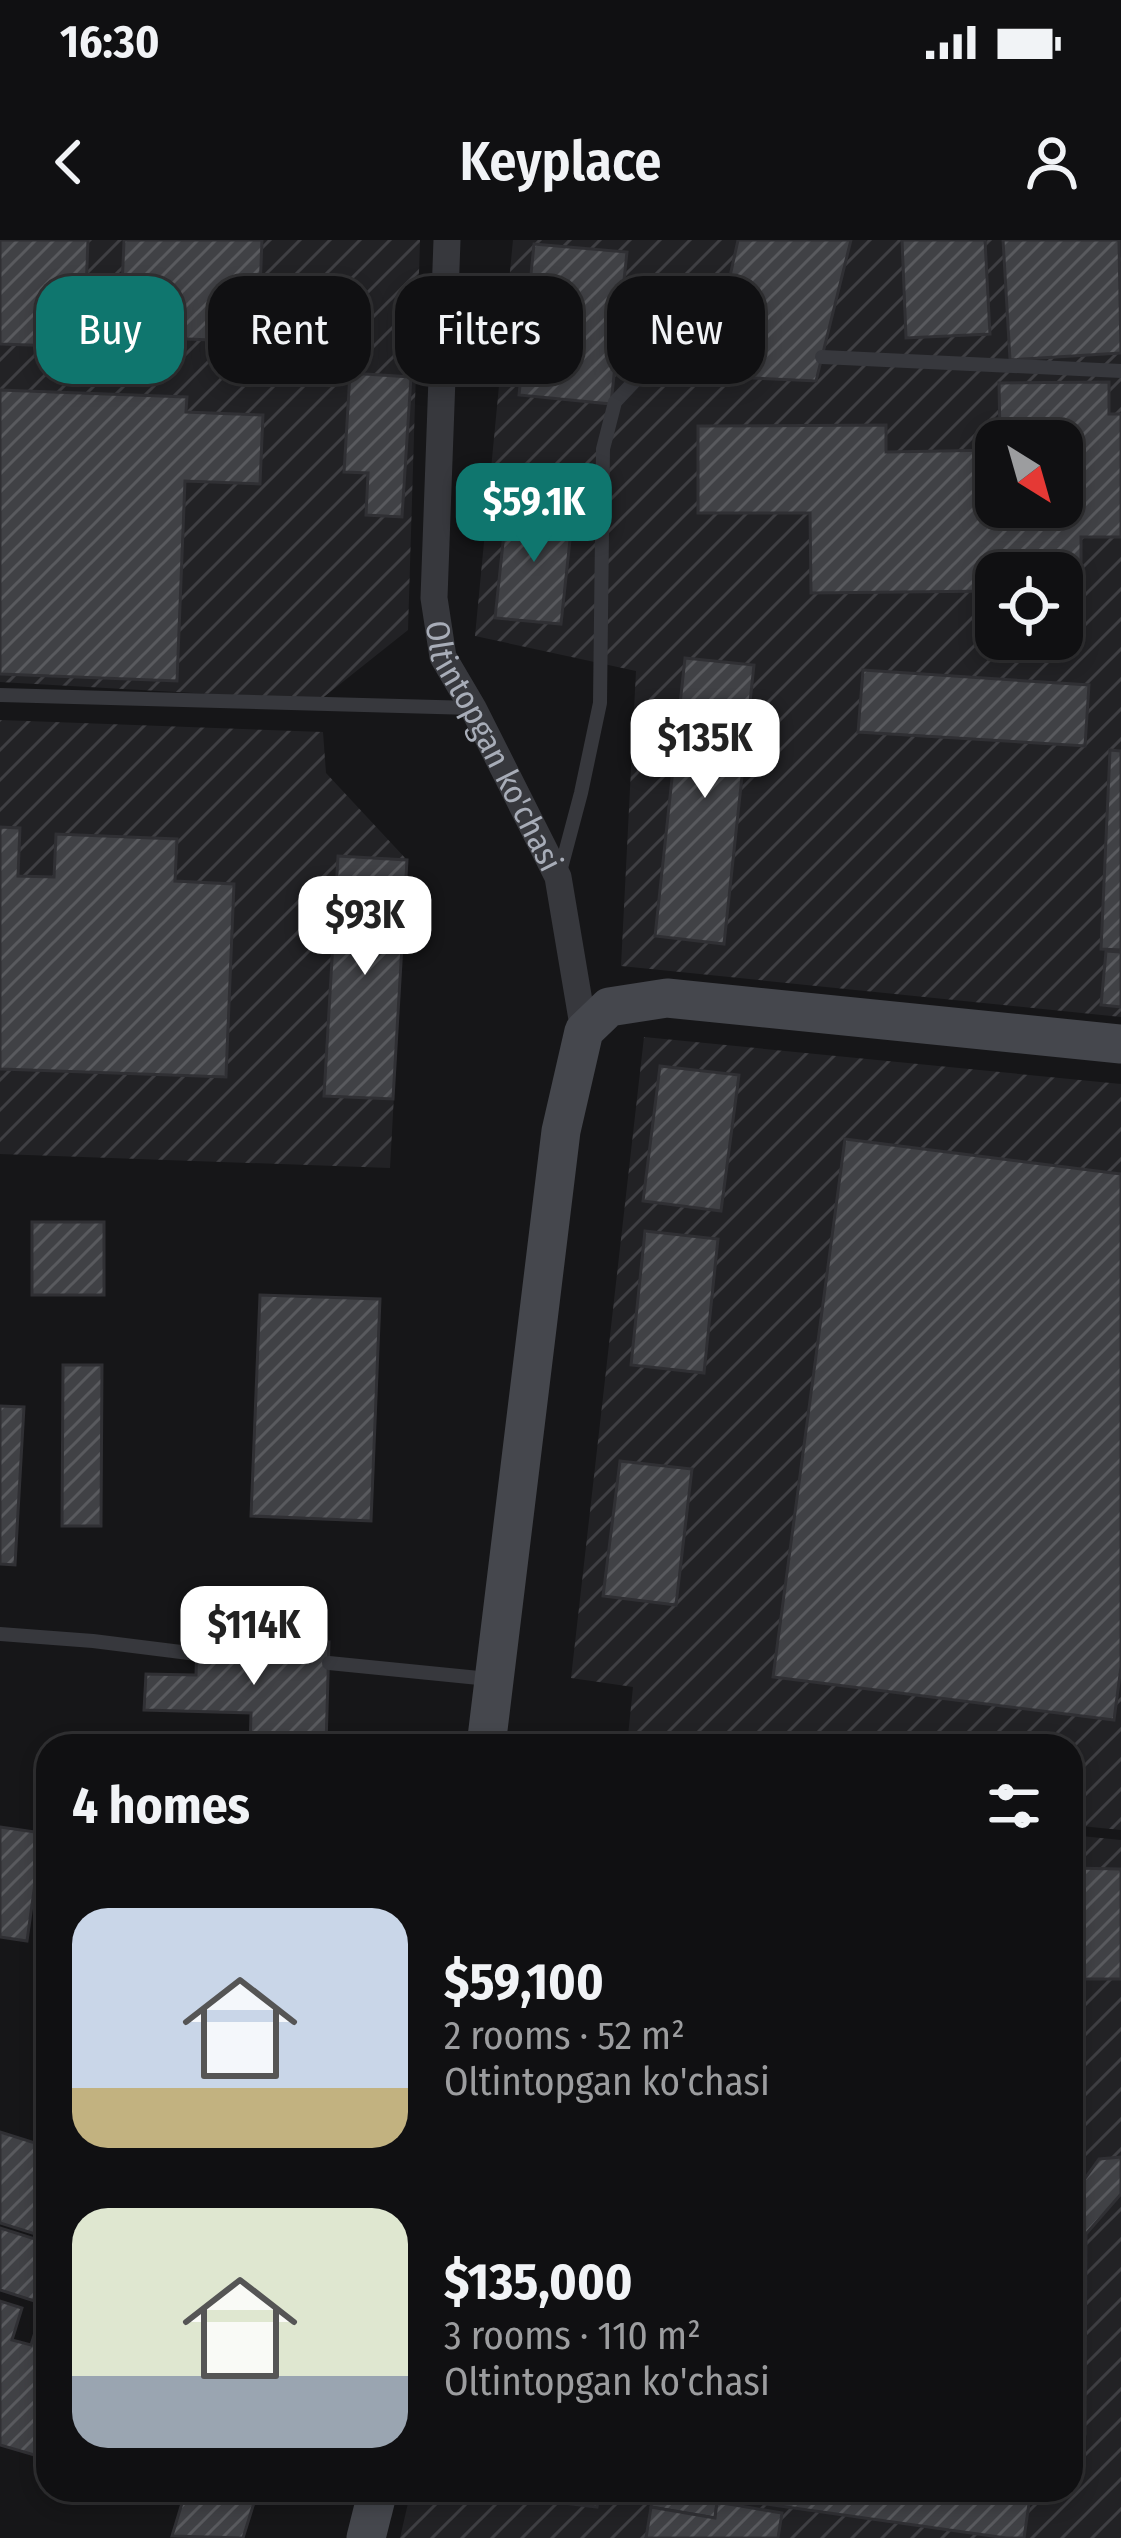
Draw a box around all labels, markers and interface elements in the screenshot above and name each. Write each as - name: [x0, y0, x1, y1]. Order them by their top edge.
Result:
- text: 16:30: [60, 15, 159, 69]
- icon: back: [36, 129, 102, 195]
- icon: person: [1019, 129, 1085, 195]
- text: Keyplace: [459, 130, 662, 194]
- chip: Buy: [36, 276, 184, 384]
- chip: Rent: [208, 276, 371, 384]
- chip: Filters: [395, 276, 583, 384]
- chip: New: [607, 276, 765, 384]
- north arrow: [975, 420, 1083, 528]
- map controls: [975, 420, 1083, 660]
- pin: $59.1K: [436, 463, 632, 565]
- text: $59.1K: [483, 479, 585, 525]
- button: locate: [975, 552, 1083, 660]
- street label: Oltintopgan ko'chasi: [417, 618, 571, 878]
- pin: $135K: [621, 699, 789, 801]
- text: $135K: [658, 715, 752, 761]
- pin: $93K: [294, 876, 436, 978]
- text: $93K: [325, 892, 405, 938]
- pin: $114K: [170, 1586, 338, 1688]
- text: $114K: [207, 1602, 301, 1648]
- icon: filters: [981, 1773, 1047, 1839]
- text: 4 homes: [72, 1775, 250, 1837]
- text: $59,100: [444, 1951, 604, 2013]
- icon: home: [168, 1956, 312, 2100]
- text: 2 rooms · 52 m²: [444, 2013, 685, 2059]
- text: Oltintopgan ko'chasi: [444, 2059, 770, 2105]
- text: $135,000: [444, 2251, 633, 2313]
- icon: home: [168, 2256, 312, 2400]
- text: 3 rooms · 110 m²: [444, 2313, 701, 2359]
- text: Oltintopgan ko'chasi: [444, 2359, 770, 2405]

